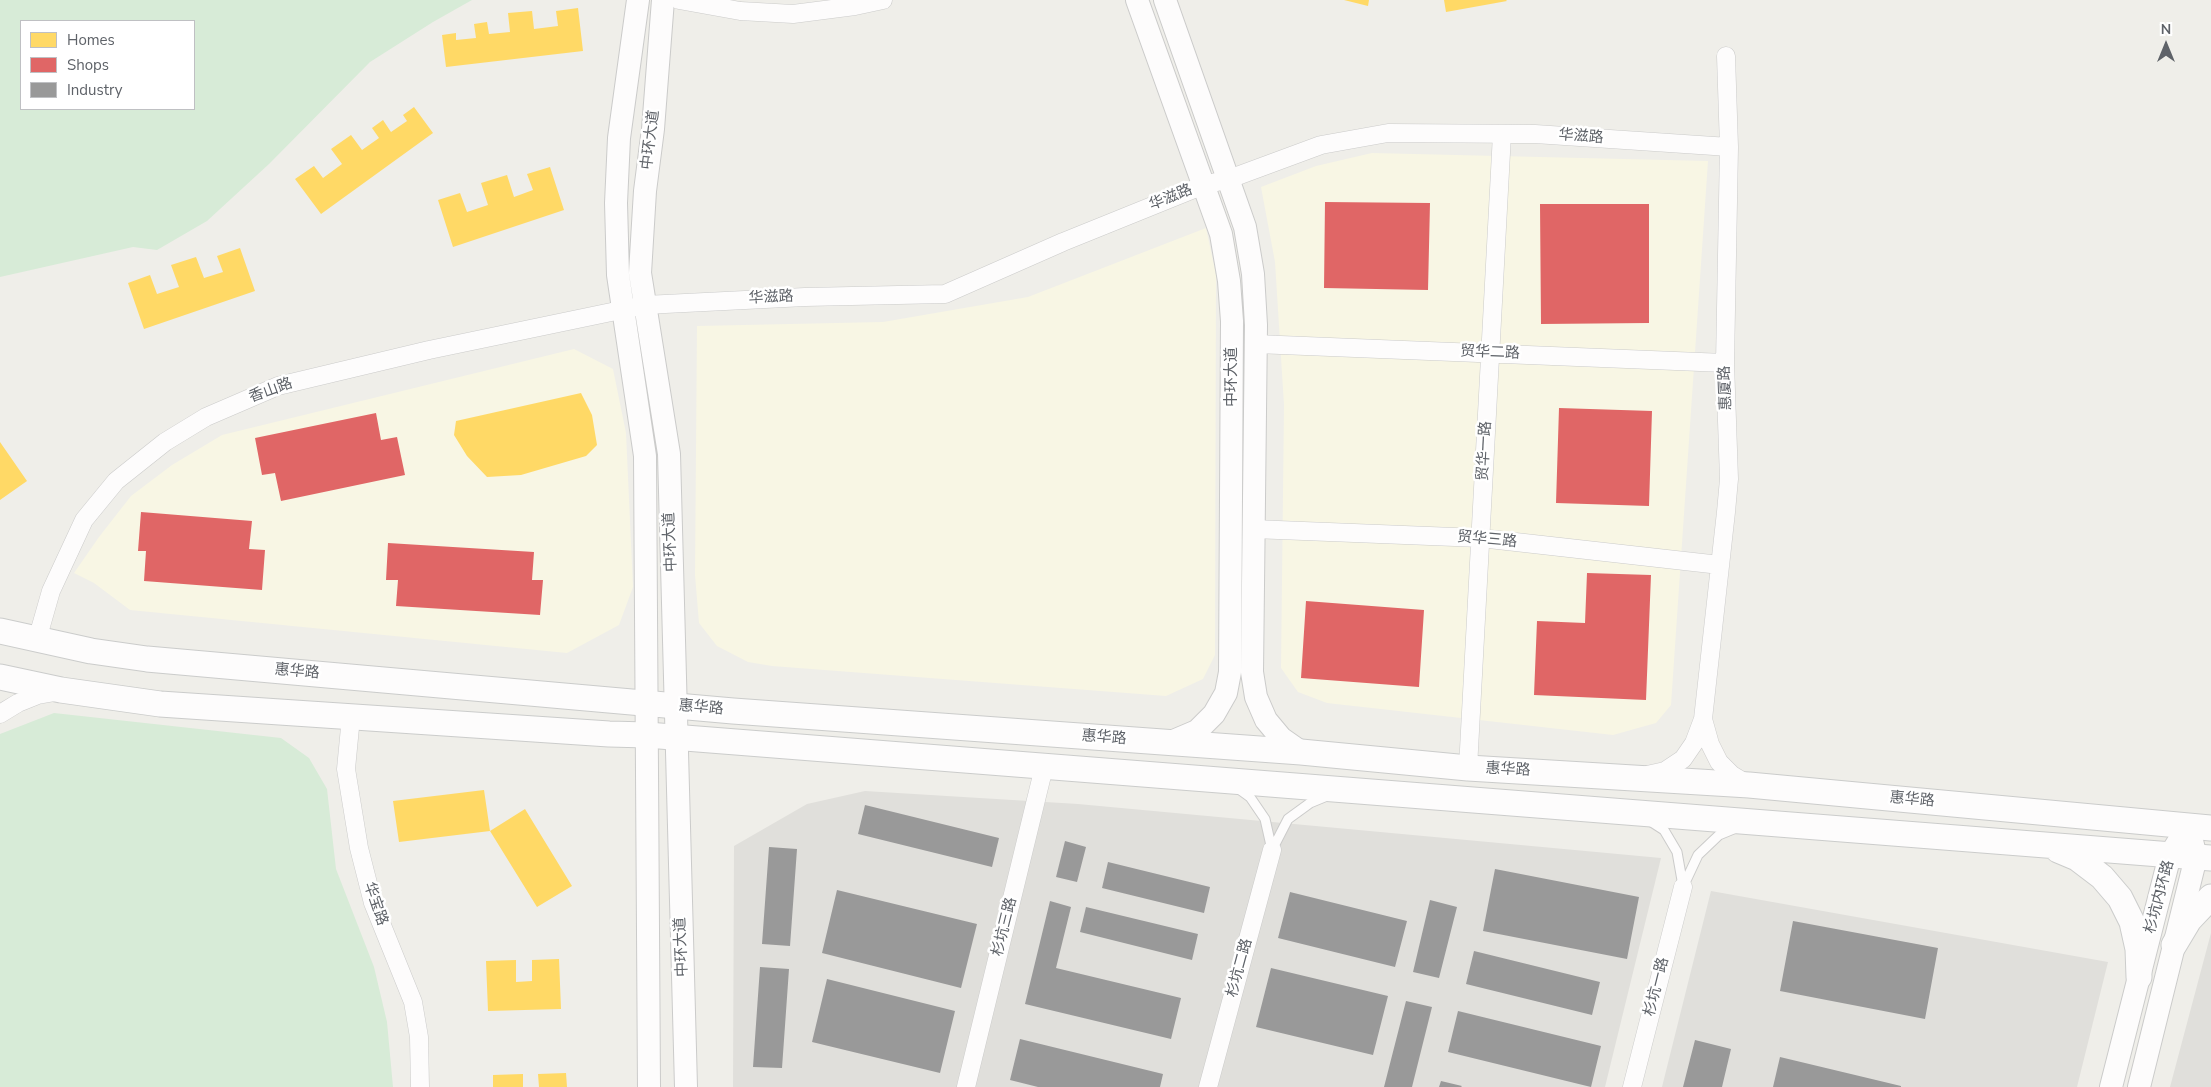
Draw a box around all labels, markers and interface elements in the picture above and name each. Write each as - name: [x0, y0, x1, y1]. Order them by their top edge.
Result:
- legend: [20, 20, 195, 110]
- north arrow: [2141, 20, 2191, 70]
- text: N: [2161, 20, 2171, 39]
- text: Homes: [67, 30, 115, 50]
- text: Shops: [67, 55, 109, 75]
- text: Industry: [67, 80, 122, 100]
- street label: 中环大道: [638, 109, 664, 171]
- street label: 华滋路: [1558, 126, 1604, 148]
- street label: 华滋路: [1147, 181, 1195, 215]
- street label: 华滋路: [748, 288, 794, 308]
- street label: 贸华二路: [1460, 343, 1520, 363]
- street label: 中环大道: [1223, 347, 1241, 407]
- street label: 惠厦路: [1716, 365, 1736, 411]
- street label: 香山路: [247, 375, 295, 407]
- street label: 贸华一路: [1474, 421, 1496, 481]
- street label: 中环大道: [661, 512, 681, 572]
- street label: 贸华三路: [1456, 528, 1518, 552]
- street label: 惠华路: [274, 661, 320, 683]
- street label: 惠华路: [678, 697, 724, 719]
- street label: 惠华路: [1081, 727, 1127, 749]
- street label: 惠华路: [1485, 760, 1531, 780]
- street label: 惠华路: [1889, 789, 1935, 811]
- street label: 杉坑内环路: [2142, 858, 2178, 936]
- street label: 华宝路: [359, 880, 391, 928]
- street label: 杉坑三路: [989, 896, 1021, 958]
- street label: 中环大道: [672, 917, 692, 977]
- street label: 杉坑二路: [1224, 937, 1256, 999]
- street label: 杉坑一路: [1641, 956, 1673, 1018]

